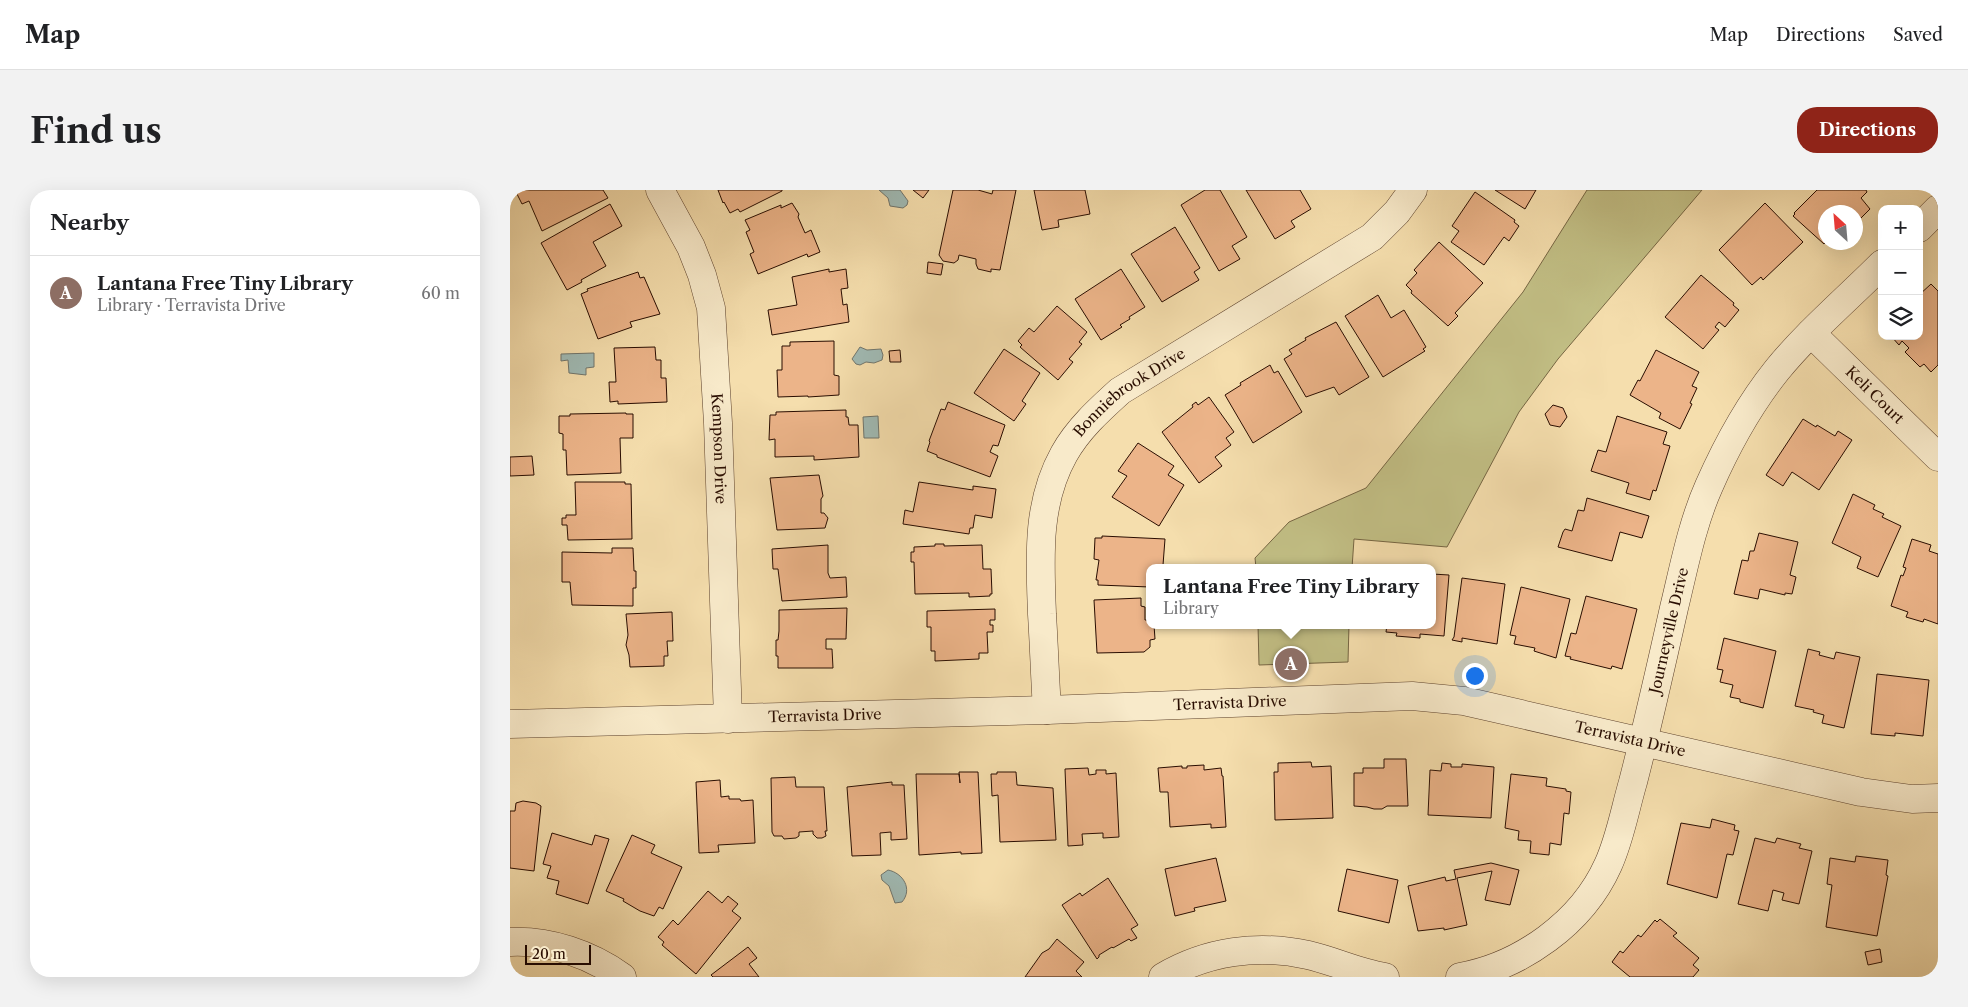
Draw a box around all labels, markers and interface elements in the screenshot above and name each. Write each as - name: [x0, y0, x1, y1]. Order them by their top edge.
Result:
- text: Map: [25, 20, 80, 49]
- text: Map: [1709, 24, 1748, 46]
- text: Directions: [1776, 24, 1865, 46]
- text: Saved: [1893, 24, 1943, 46]
- button: Directions: [1797, 107, 1938, 153]
- text: Find us: [30, 109, 162, 152]
- north arrow: [1818, 205, 1863, 250]
- map controls: [1878, 205, 1923, 340]
- button: +: [1878, 205, 1923, 250]
- text: Nearby: [50, 210, 129, 235]
- button: −: [1878, 250, 1923, 295]
- text: Lantana Free Tiny Library: [97, 272, 353, 295]
- text: A: [60, 283, 72, 303]
- text: 60 m: [421, 283, 460, 303]
- text: Library · Terravista Drive: [97, 295, 286, 315]
- button: layers: [1878, 295, 1923, 340]
- street label: Bonniebrook Drive: [1069, 344, 1188, 441]
- street label: Keli Court: [1842, 362, 1909, 428]
- street label: Kempson Drive: [707, 393, 731, 504]
- popup: [1146, 564, 1436, 629]
- street label: Journeyville Drive: [1644, 566, 1692, 697]
- text: Lantana Free Tiny Library: [1163, 575, 1419, 598]
- text: Library: [1163, 598, 1219, 618]
- pin: A: [1275, 645, 1307, 683]
- your location: [1462, 663, 1488, 689]
- street label: Terravista Drive: [1173, 691, 1287, 714]
- street label: Terravista Drive: [768, 704, 882, 726]
- street label: Terravista Drive: [1573, 717, 1688, 761]
- scale bar: [525, 942, 591, 965]
- text: 20 m: [532, 945, 566, 963]

